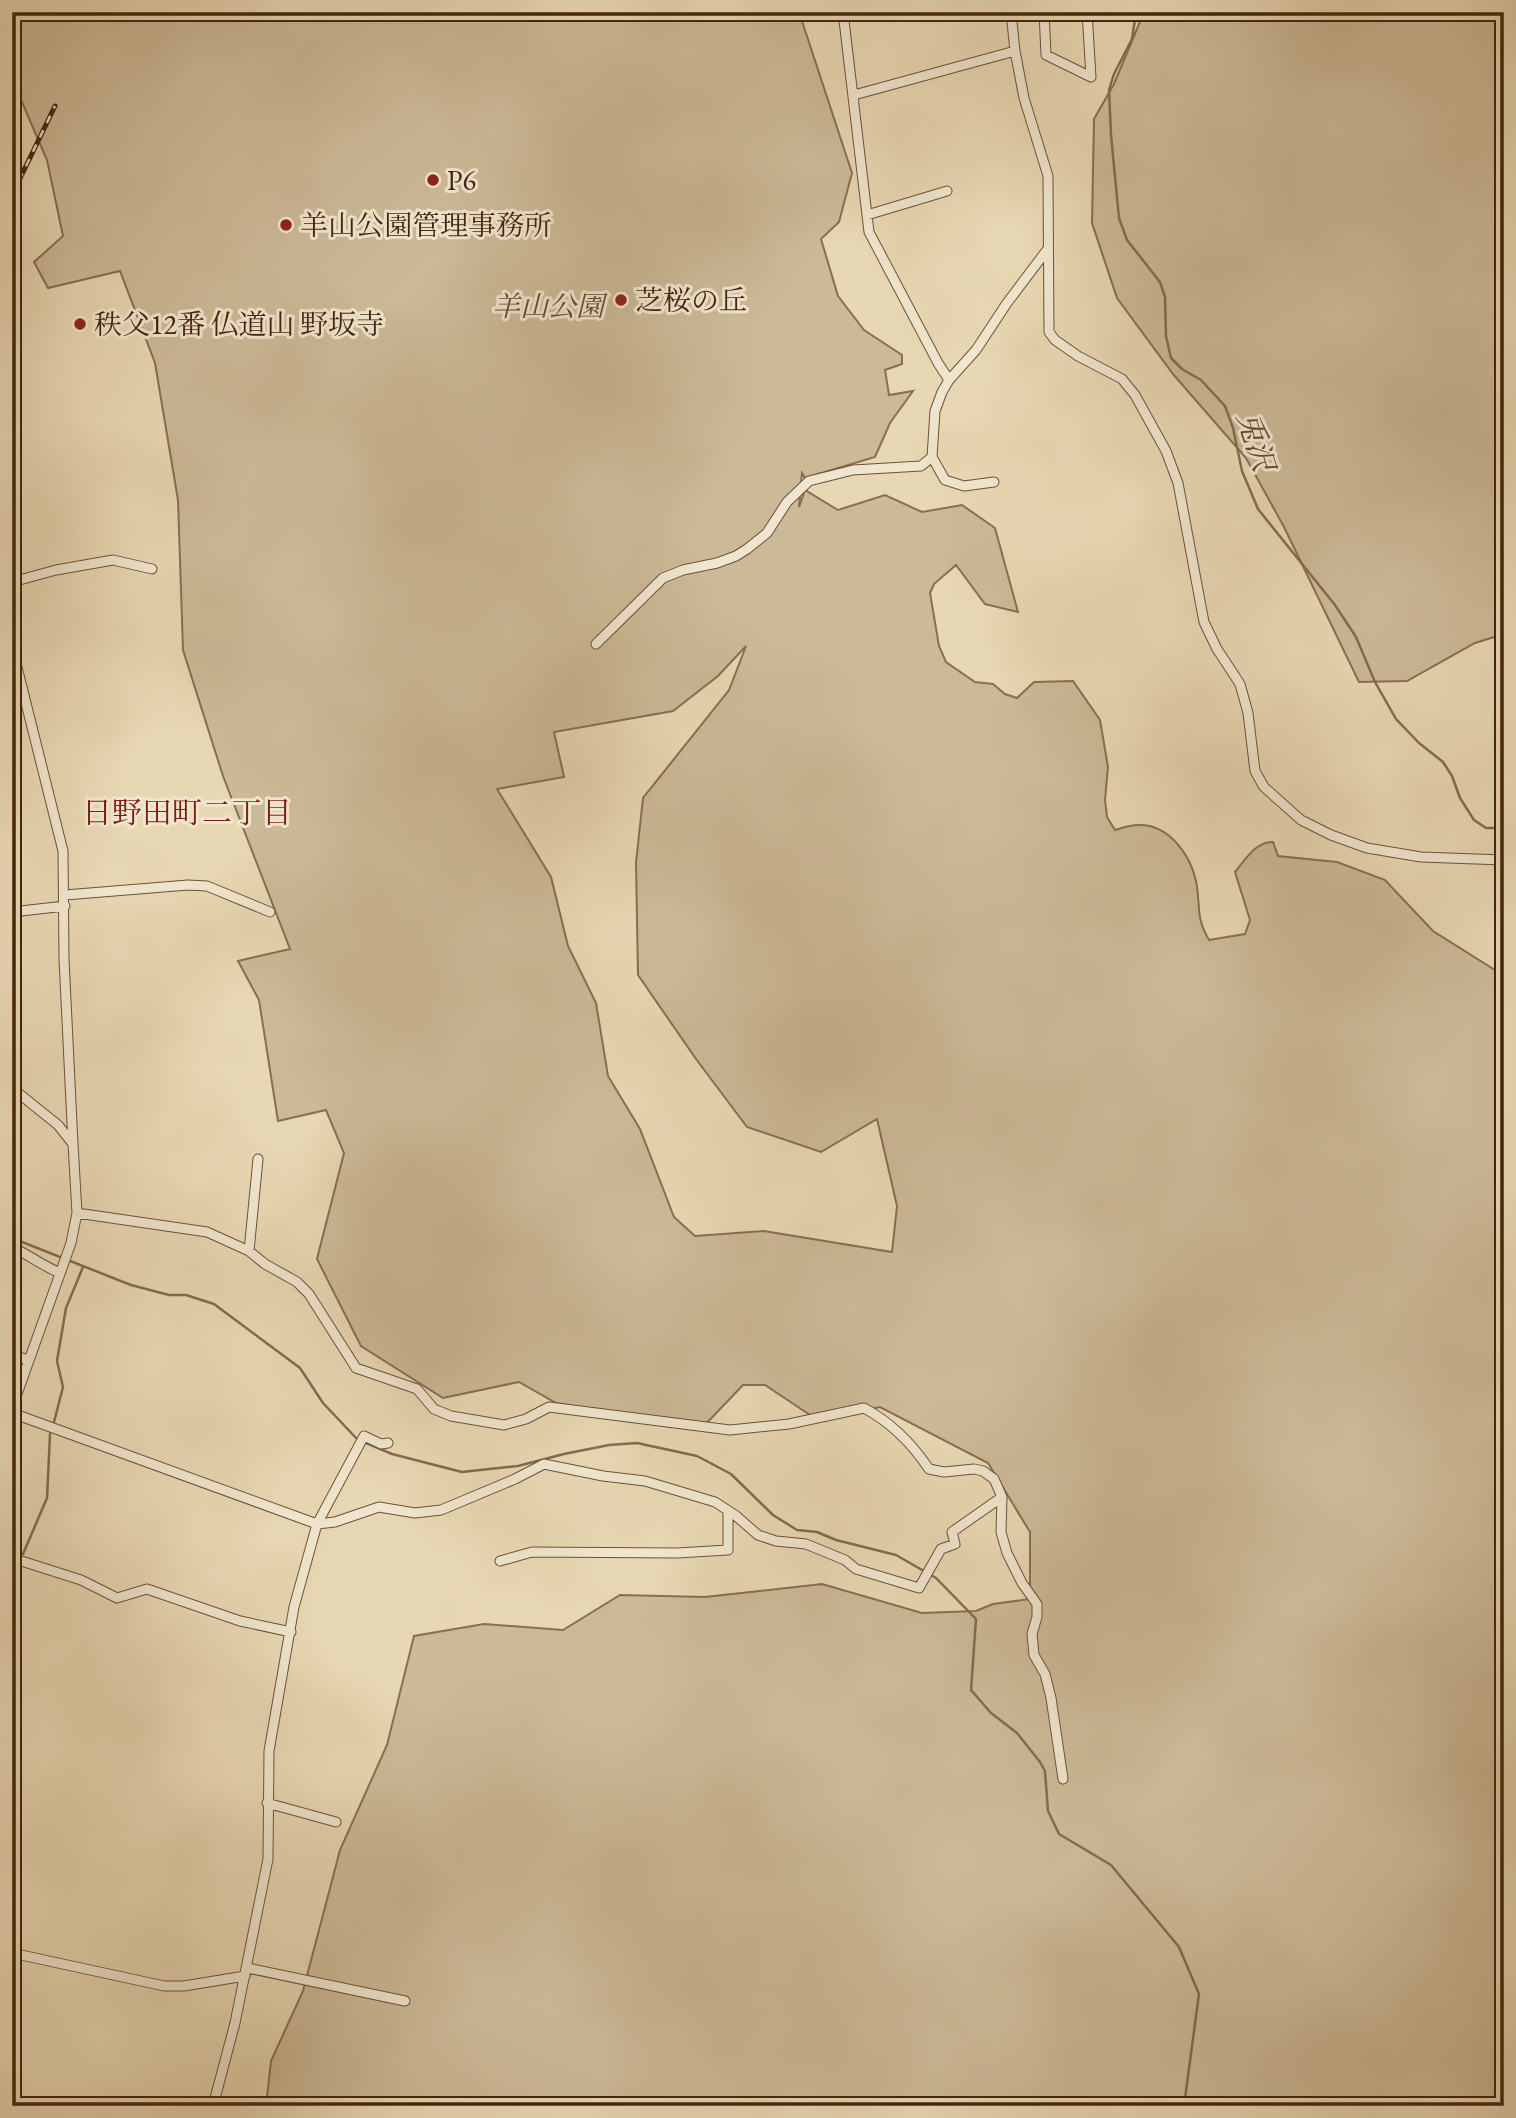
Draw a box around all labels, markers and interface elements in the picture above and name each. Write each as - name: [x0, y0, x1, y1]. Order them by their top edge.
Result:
- place label: P6: [447, 162, 476, 198]
- marker: P6: [425, 172, 441, 188]
- place label: 羊山公園管理事務所: [300, 207, 552, 243]
- marker: 羊山公園管理事務所: [278, 217, 294, 233]
- place label: 芝桜の丘: [635, 282, 747, 318]
- park label: 羊山公園: [492, 288, 608, 324]
- marker: 芝桜の丘: [613, 292, 629, 308]
- place label: 秩父12番 仏道山 野坂寺: [94, 306, 384, 342]
- marker: 秩父12番 仏道山 野坂寺: [72, 316, 88, 332]
- water label: 兎沢: [1228, 406, 1285, 479]
- district label: 日野田町二丁目: [82, 793, 292, 832]

